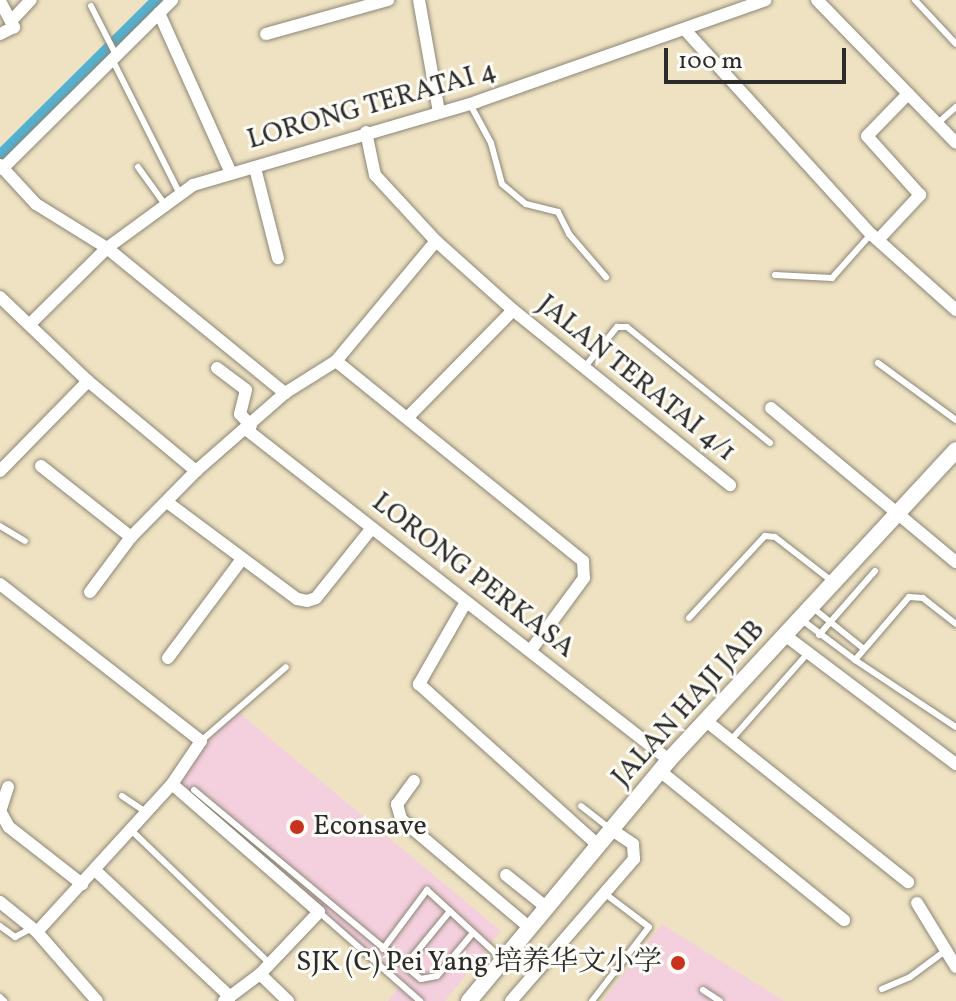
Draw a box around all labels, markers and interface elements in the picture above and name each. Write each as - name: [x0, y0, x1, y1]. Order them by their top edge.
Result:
- scale bar: [668, 32, 850, 82]
- text: 100 m: [678, 45, 743, 79]
- street label: LORONG TERATAI 4: [243, 54, 501, 158]
- street label: JALAN TERATAI 4/1: [530, 288, 742, 470]
- street label: LORONG PERKASA: [365, 486, 581, 666]
- street label: JALAN HAJI JAIB: [605, 614, 773, 794]
- place label: Econsave: [313, 810, 427, 844]
- marker: Econsave: [288, 818, 306, 836]
- place label: SJK (C) Pei Yang 培养华文小学: [295, 946, 662, 980]
- marker: SJK (C) Pei Yang 培养华文小学: [669, 954, 687, 972]

